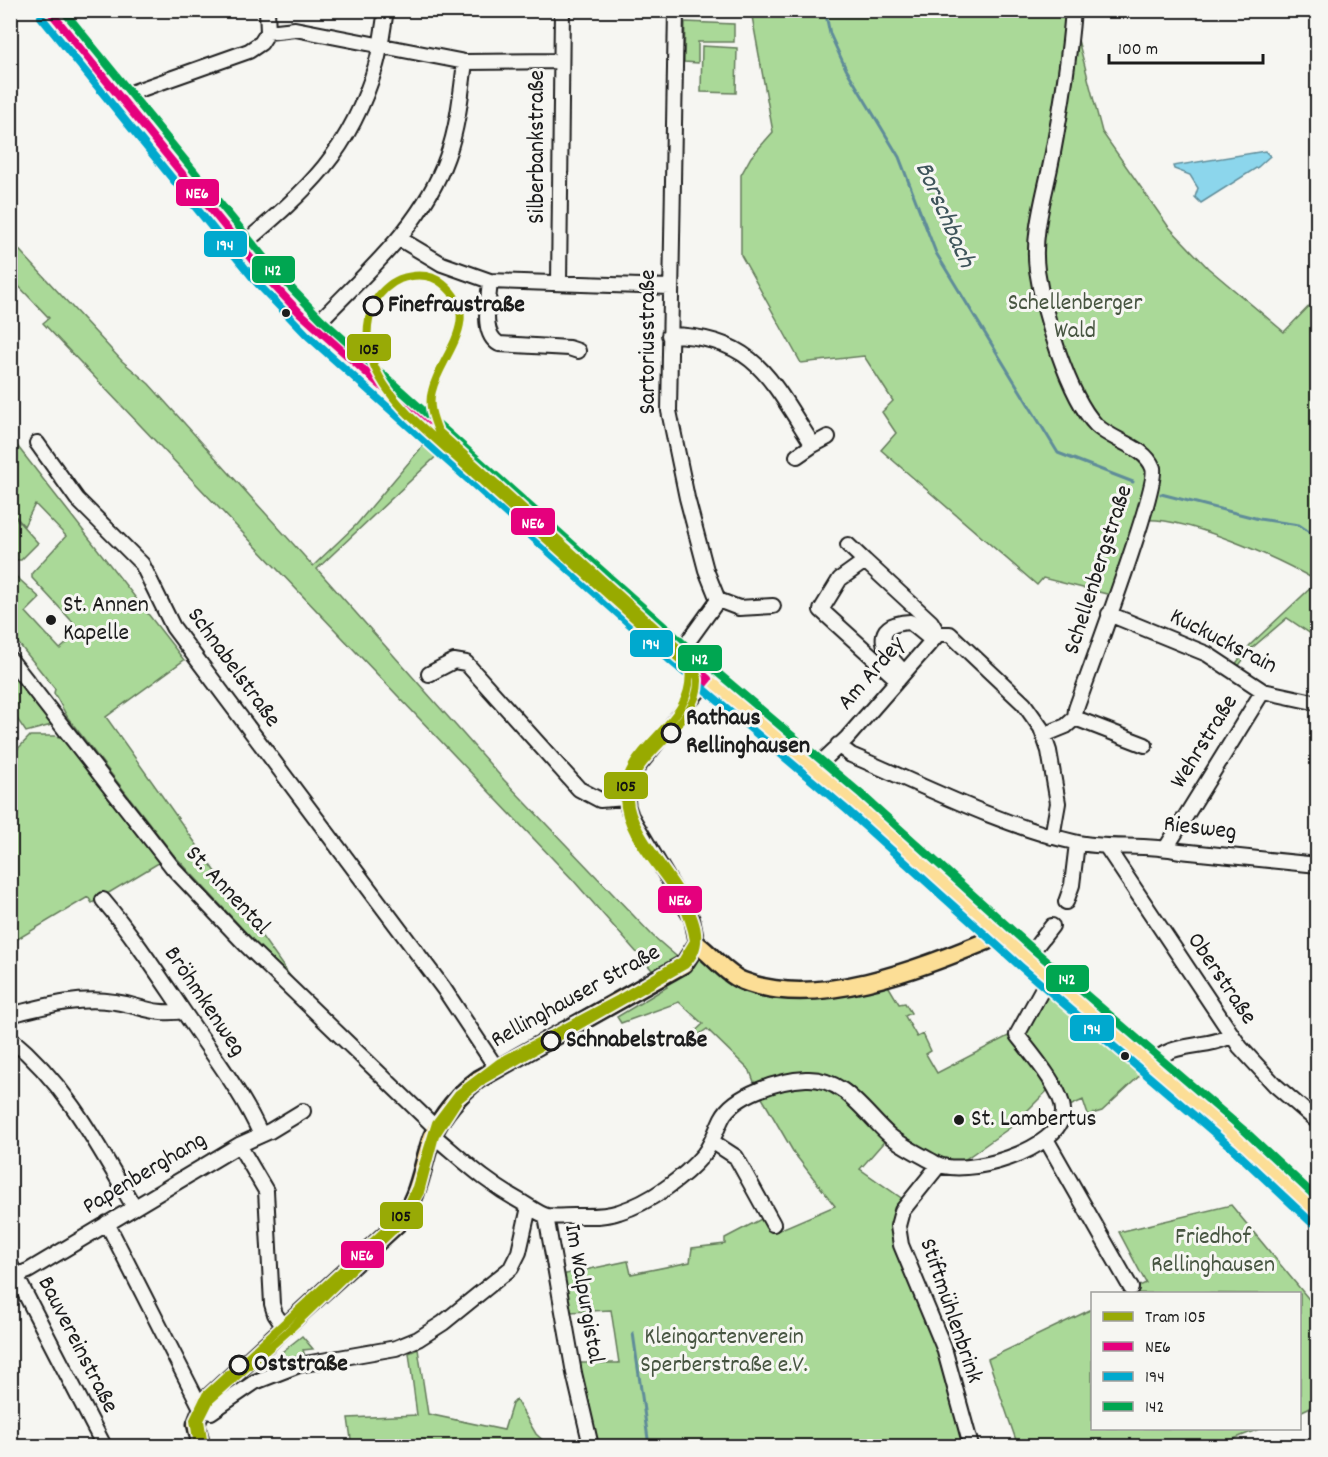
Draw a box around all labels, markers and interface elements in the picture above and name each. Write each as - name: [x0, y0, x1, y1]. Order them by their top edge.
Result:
- scale bar: [1109, 27, 1264, 65]
- text: 100 m: [1118, 38, 1158, 63]
- street label: Silberbankstraße: [521, 70, 555, 224]
- water label: Borschbach: [904, 156, 984, 275]
- line badge: NE6: [175, 178, 220, 207]
- text: NE6: [185, 183, 209, 206]
- line badge: 194: [203, 230, 248, 258]
- text: 194: [216, 235, 234, 258]
- line badge: 142: [251, 255, 296, 284]
- text: 142: [264, 260, 282, 283]
- street label: Sartoriusstraße: [632, 269, 666, 415]
- park label: Schellenberger Wald: [1008, 287, 1142, 349]
- place label: Finefraustraße: [388, 289, 525, 323]
- marker: Finefraustraße: [363, 296, 383, 316]
- unlabelled marker: [280, 307, 292, 319]
- line badge: 105: [346, 333, 392, 362]
- text: 105: [359, 339, 379, 362]
- street label: Schellenbergstraße: [1056, 481, 1142, 659]
- line badge: NE6: [510, 507, 556, 536]
- text: NE6: [521, 513, 545, 536]
- place label: St. Annen Kapelle: [63, 589, 149, 651]
- street label: Kuckucksrain: [1163, 600, 1283, 684]
- street label: Schnabelstraße: [178, 601, 288, 735]
- marker: St. Annen Kapelle: [44, 613, 58, 627]
- street label: Am Ardey: [830, 628, 915, 719]
- line badge: 194: [629, 629, 674, 658]
- text: 194: [642, 634, 660, 657]
- line badge: 142: [677, 644, 723, 672]
- text: 142: [691, 649, 709, 672]
- street label: Wehrstraße: [1163, 688, 1247, 796]
- place label: Rathaus Rellinghausen: [686, 702, 810, 764]
- marker: Rathaus Rellinghausen: [661, 723, 681, 743]
- line badge: 105: [603, 771, 649, 800]
- text: 105: [616, 776, 636, 799]
- street label: Riesweg: [1162, 808, 1238, 850]
- street label: St. Annental: [176, 839, 278, 944]
- line badge: NE6: [657, 885, 703, 914]
- text: NE6: [668, 890, 692, 913]
- street label: Oberstraße: [1178, 926, 1264, 1032]
- street label: Rellinghauser Straße: [485, 936, 667, 1058]
- street label: Bröhmkenweg: [155, 940, 253, 1064]
- line badge: 142: [1045, 964, 1090, 993]
- text: 142: [1058, 969, 1076, 992]
- line badge: 194: [1069, 1014, 1115, 1042]
- text: 194: [1083, 1019, 1101, 1042]
- place label: Schnabelstraße: [566, 1024, 708, 1058]
- marker: Schnabelstraße: [541, 1031, 561, 1051]
- unlabelled marker: [1119, 1050, 1131, 1062]
- place label: St. Lambertus: [971, 1103, 1097, 1137]
- marker: St. Lambertus: [952, 1113, 966, 1127]
- street label: Papenberghang: [77, 1124, 213, 1224]
- line badge: 105: [379, 1201, 424, 1230]
- text: 105: [391, 1206, 411, 1229]
- street label: Im Walpurgistal: [554, 1221, 612, 1367]
- park label: Friedhof Rellinghausen: [1151, 1221, 1275, 1283]
- street label: Stiftmühlenbrink: [909, 1234, 991, 1388]
- line badge: NE6: [340, 1240, 385, 1269]
- text: NE6: [350, 1245, 374, 1268]
- street label: Bauvereinstraße: [28, 1271, 126, 1419]
- legend: [1091, 1292, 1301, 1430]
- text: Tram 105: [1145, 1306, 1206, 1331]
- park label: Kleingartenverein Sperberstraße e.V.: [640, 1321, 808, 1383]
- text: NE6: [1145, 1336, 1171, 1361]
- place label: Oststraße: [254, 1348, 348, 1382]
- marker: Oststraße: [229, 1355, 249, 1375]
- text: 194: [1145, 1366, 1165, 1391]
- text: 142: [1145, 1396, 1164, 1421]

